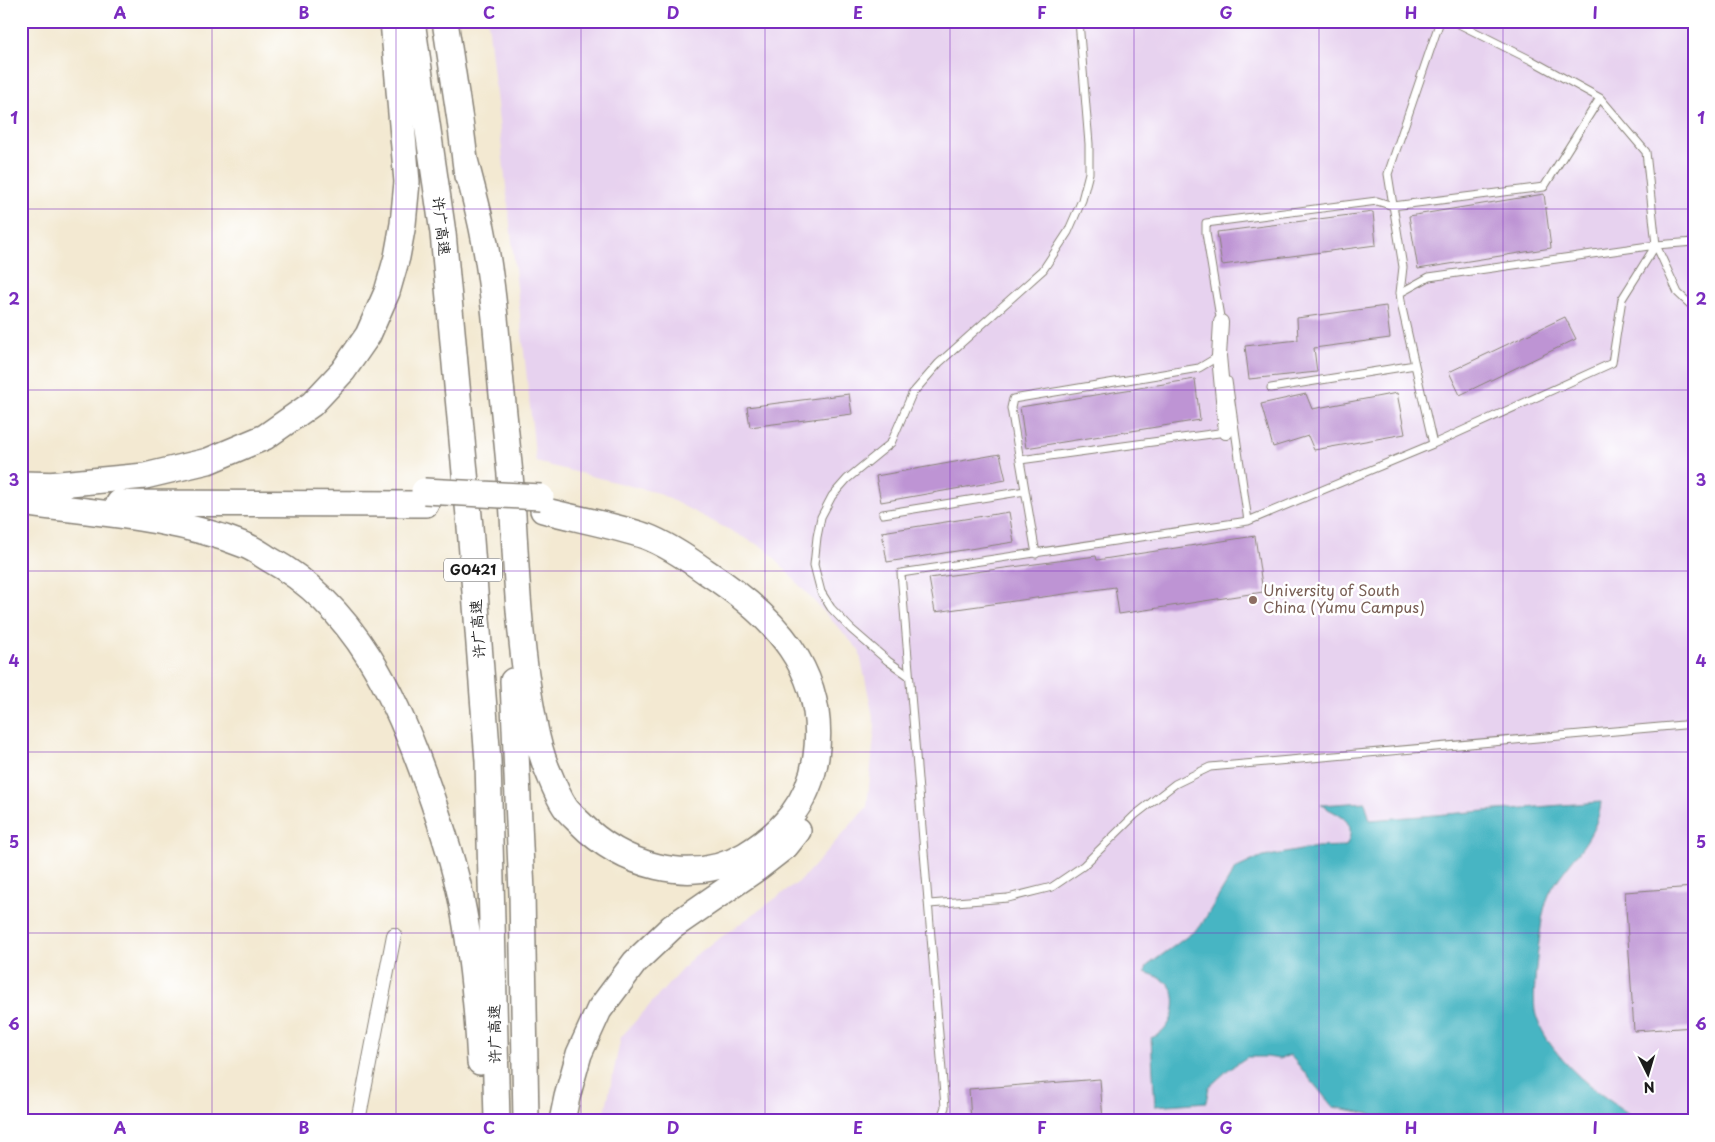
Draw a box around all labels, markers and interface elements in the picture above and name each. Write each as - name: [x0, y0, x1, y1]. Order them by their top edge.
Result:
- text: A: [114, 0, 127, 24]
- text: B: [299, 0, 310, 24]
- text: C: [483, 0, 495, 24]
- text: D: [667, 0, 679, 24]
- text: E: [853, 0, 863, 24]
- text: F: [1037, 0, 1047, 24]
- text: G: [1219, 0, 1233, 24]
- text: H: [1405, 0, 1417, 24]
- text: I: [1592, 0, 1598, 24]
- text: 1: [10, 105, 18, 129]
- text: 1: [1697, 105, 1705, 129]
- street label: 许广高速: [427, 195, 458, 257]
- text: 2: [8, 286, 20, 310]
- text: 2: [1695, 286, 1707, 310]
- text: 3: [9, 467, 19, 491]
- text: 3: [1696, 467, 1706, 491]
- road number: G0421: [444, 558, 502, 582]
- place label: University of South China (Yumu Campus): [1263, 578, 1425, 618]
- marker: University of South China (Yumu Campus): [1247, 594, 1259, 606]
- street label: 许广高速: [463, 598, 490, 660]
- text: 4: [9, 648, 20, 672]
- text: 4: [1696, 648, 1707, 672]
- text: 5: [9, 829, 19, 853]
- text: 5: [1696, 829, 1706, 853]
- street label: 许广高速: [481, 1004, 506, 1064]
- text: 6: [8, 1011, 20, 1035]
- text: 6: [1695, 1011, 1707, 1035]
- north arrow: [1622, 1050, 1672, 1100]
- text: N: [1643, 1077, 1656, 1098]
- text: A: [114, 1115, 127, 1139]
- text: B: [299, 1115, 310, 1139]
- text: C: [483, 1115, 495, 1139]
- text: D: [667, 1115, 679, 1139]
- text: E: [853, 1115, 863, 1139]
- text: F: [1037, 1115, 1047, 1139]
- text: G: [1219, 1115, 1233, 1139]
- text: H: [1405, 1115, 1417, 1139]
- text: I: [1592, 1115, 1598, 1139]

